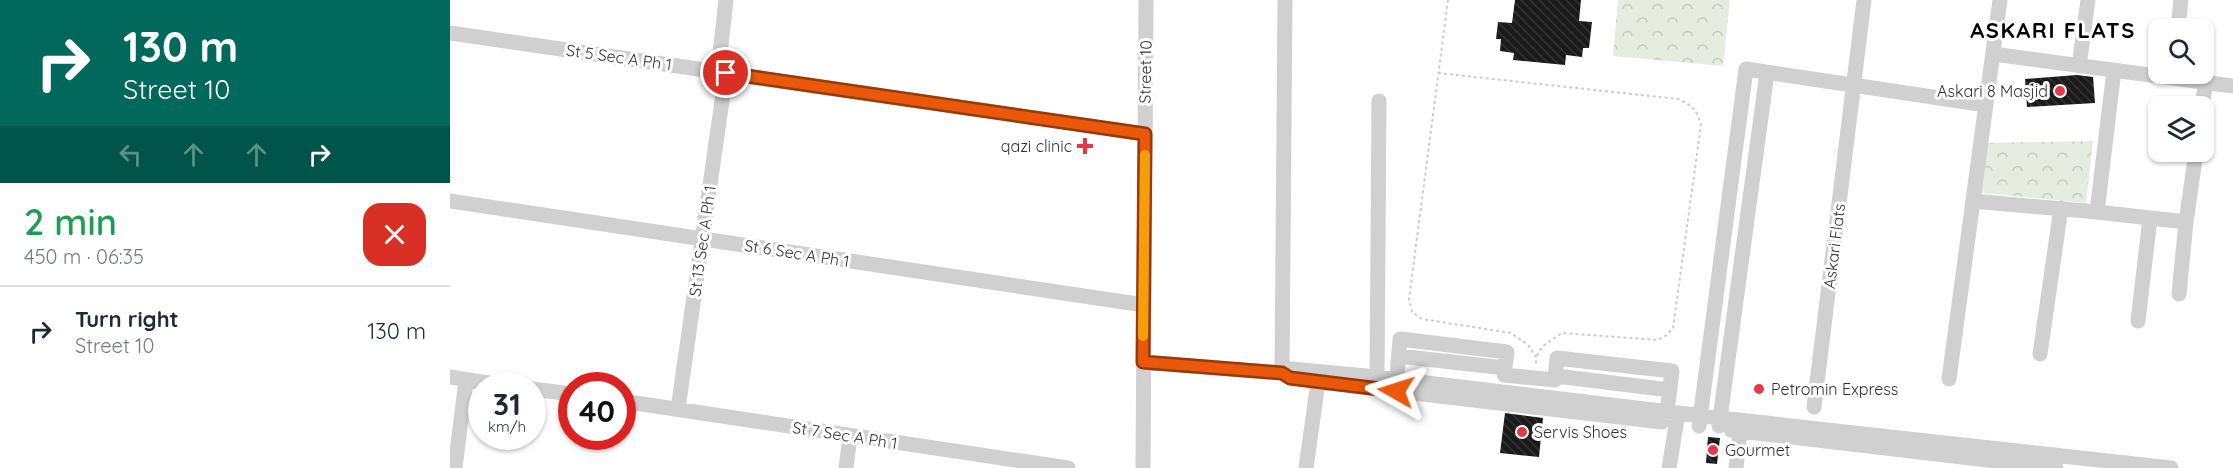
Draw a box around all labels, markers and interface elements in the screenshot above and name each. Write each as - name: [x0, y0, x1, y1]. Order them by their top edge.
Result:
- district label: ASKARI FLATS: [1970, 16, 2136, 44]
- map controls: [2148, 18, 2214, 162]
- button: search: [2148, 18, 2214, 84]
- text: 130 m: [123, 20, 238, 73]
- icon: right: [24, 24, 102, 102]
- street label: St 5 Sec A Ph 1: [565, 40, 673, 74]
- street label: Street 10: [1134, 40, 1156, 104]
- pin: [700, 47, 751, 98]
- icon: arrive: [709, 56, 742, 89]
- text: Street 10: [123, 72, 230, 106]
- place label: Askari 8 Masjid: [1937, 81, 2048, 101]
- marker: Askari 8 Masjid: [2053, 84, 2067, 98]
- button: layers: [2148, 96, 2214, 162]
- place label: qazi clinic: [1001, 136, 1072, 156]
- marker: qazi clinic: [1076, 137, 1094, 155]
- icon: left: [114, 138, 147, 171]
- icon: ahead: [177, 138, 210, 171]
- icon: ahead: [240, 138, 273, 171]
- icon: right: [303, 138, 336, 171]
- street label: St 13 Sec A Ph 1: [684, 184, 720, 298]
- text: 2 min: [24, 199, 117, 244]
- street label: Askari Flats: [1819, 202, 1849, 290]
- button: close: [363, 203, 426, 266]
- street label: St 6 Sec A Ph 1: [743, 235, 851, 271]
- text: 450 m · 06:35: [24, 244, 144, 269]
- text: Turn right: [75, 305, 179, 333]
- icon: right: [24, 315, 57, 348]
- text: 130 m: [367, 317, 426, 345]
- text: Street 10: [75, 333, 154, 358]
- position arrow: [1364, 359, 1428, 423]
- speed limit sign: 40: [558, 372, 636, 450]
- place label: Petromin Express: [1771, 379, 1898, 399]
- marker: Petromin Express: [1752, 382, 1766, 396]
- text: 31: [493, 385, 521, 423]
- text: km/h: [488, 417, 526, 436]
- street label: St 7 Sec A Ph 1: [791, 417, 899, 453]
- place label: Servis Shoes: [1534, 422, 1627, 442]
- marker: Servis Shoes: [1515, 425, 1529, 439]
- place label: Gourmet: [1725, 440, 1790, 460]
- marker: Gourmet: [1706, 443, 1720, 457]

